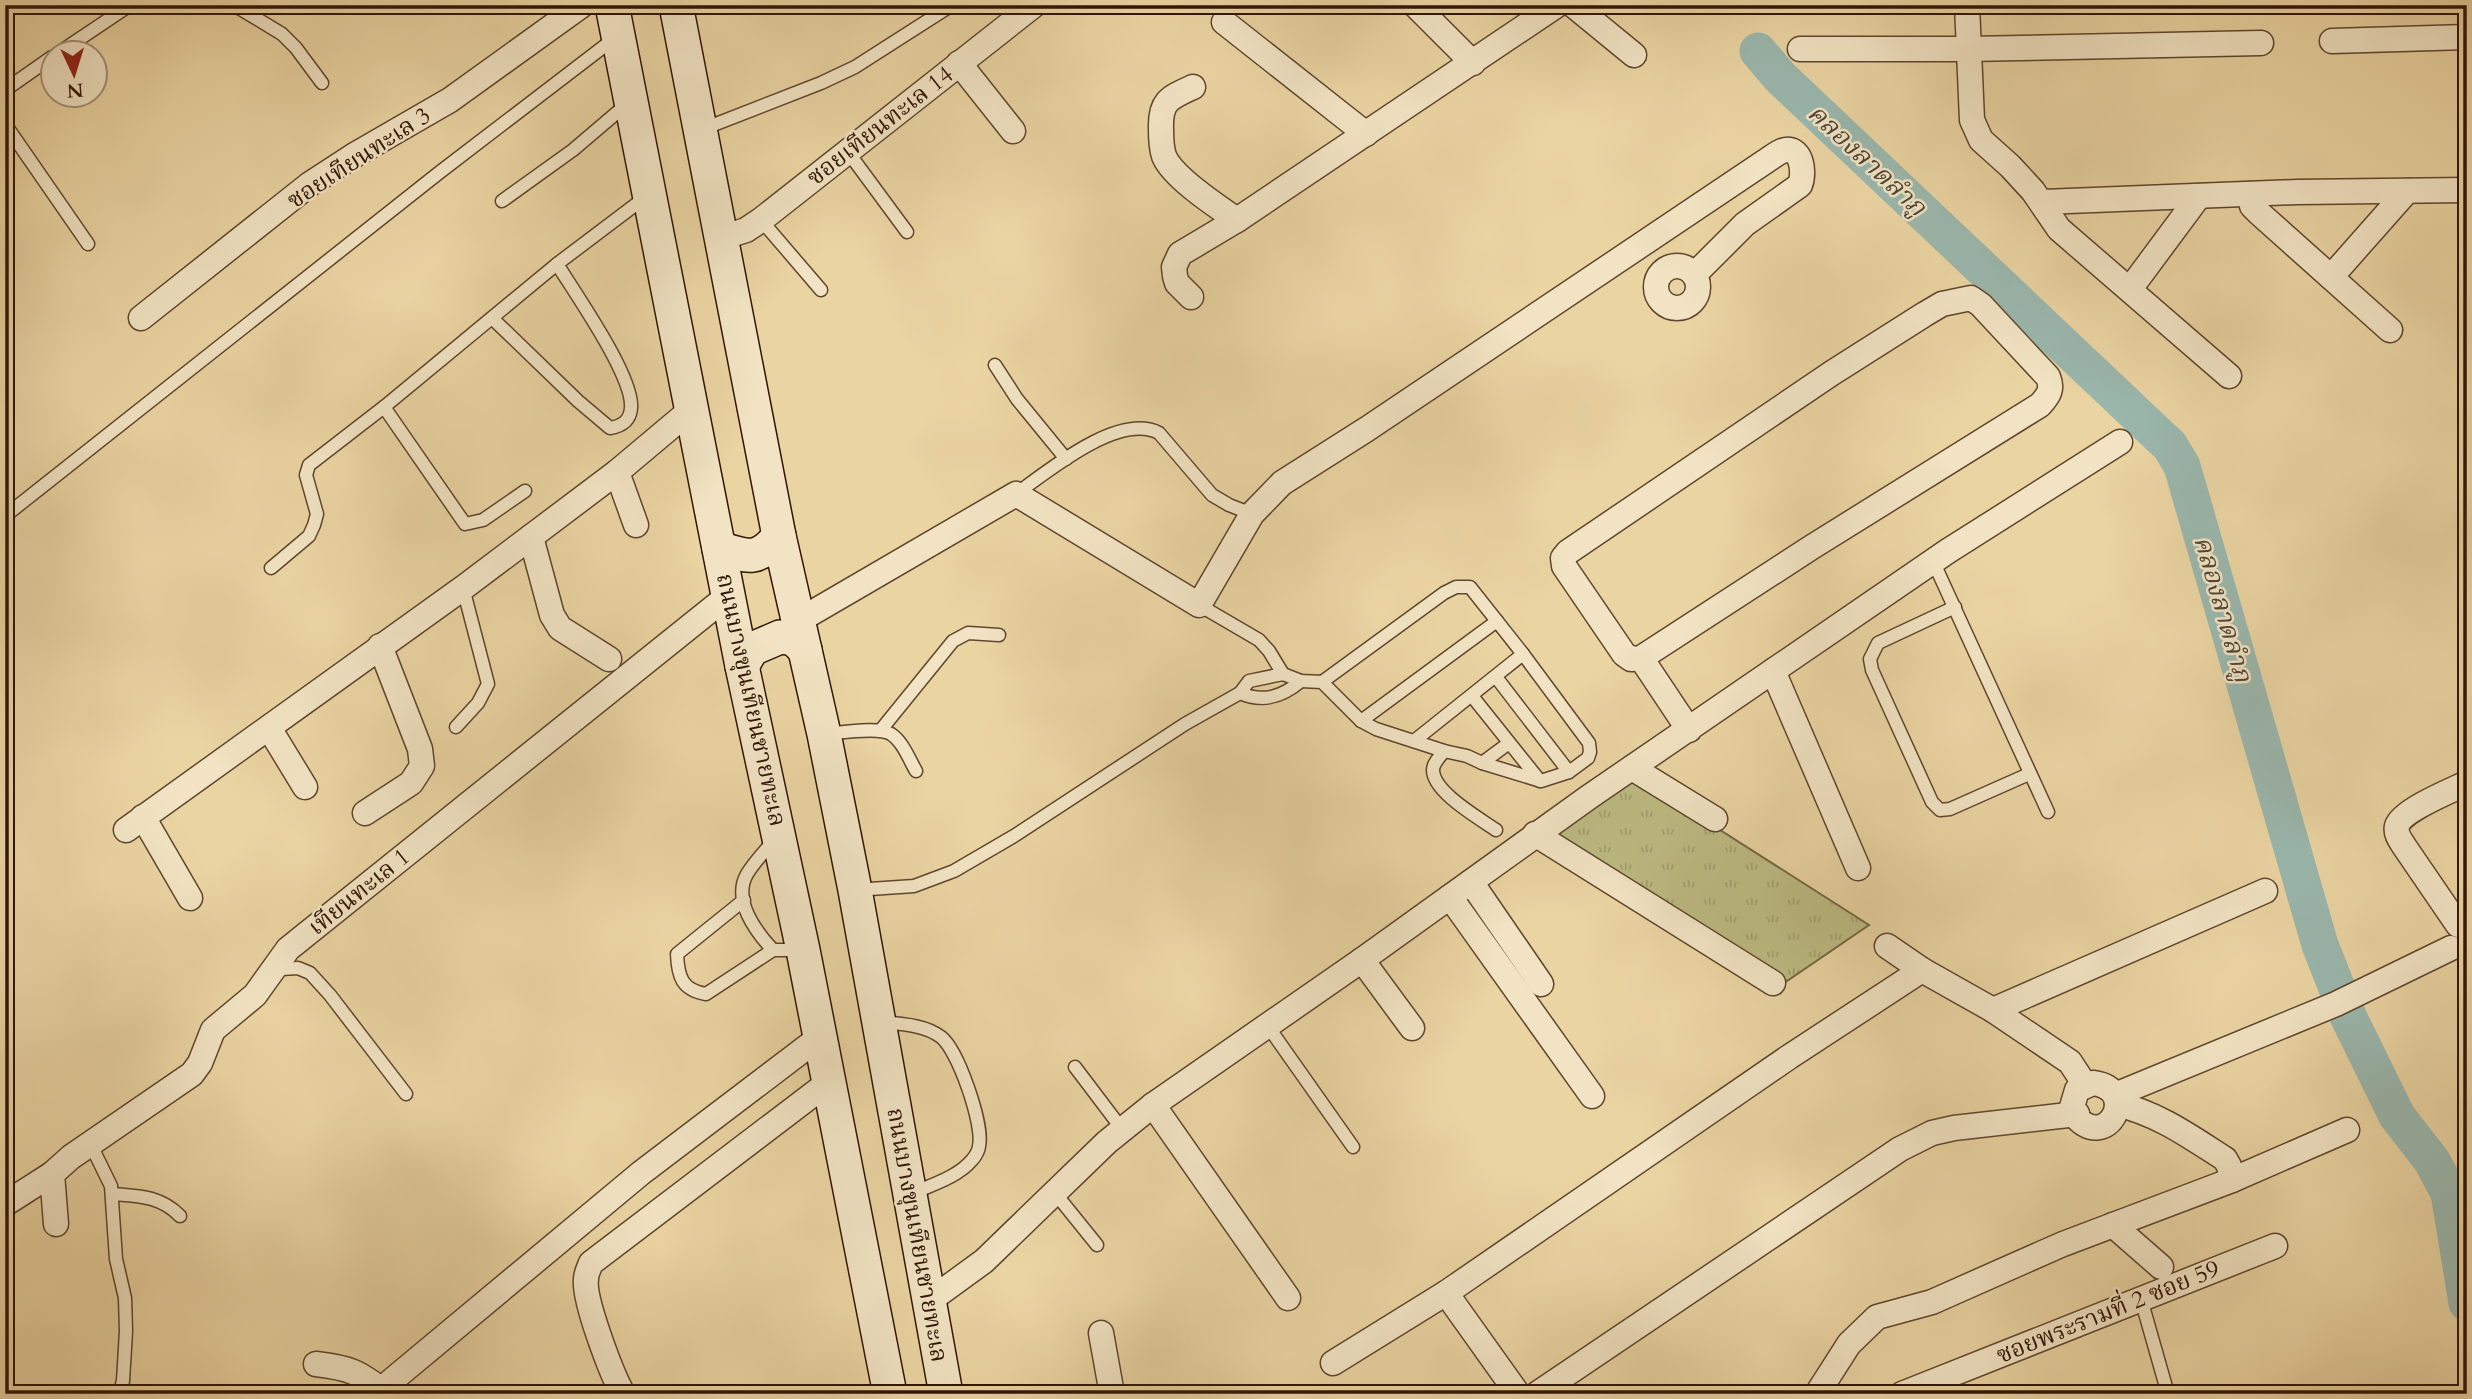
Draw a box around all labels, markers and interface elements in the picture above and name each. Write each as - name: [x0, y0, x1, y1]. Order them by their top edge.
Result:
- north arrow: [38, 38, 108, 108]
- street label: ซอยเทียนทะเล 14: [800, 58, 960, 194]
- text: N: [65, 76, 84, 104]
- water label: คลองลาดลำภู: [1800, 96, 1935, 225]
- street label: ซอยเทียนทะเล 3: [281, 99, 437, 217]
- water label: คลองลาดลำภู: [2185, 532, 2261, 687]
- street label: ถนนบางขุนเทียนชายทะเล: [708, 570, 794, 830]
- street label: เทียนทะเล 1: [301, 841, 417, 943]
- street label: ถนนบางขุนเทียนชายทะเล: [878, 1105, 956, 1365]
- street label: ซอยพระรามที่ 2 ซอย 59: [1991, 1250, 2224, 1372]

